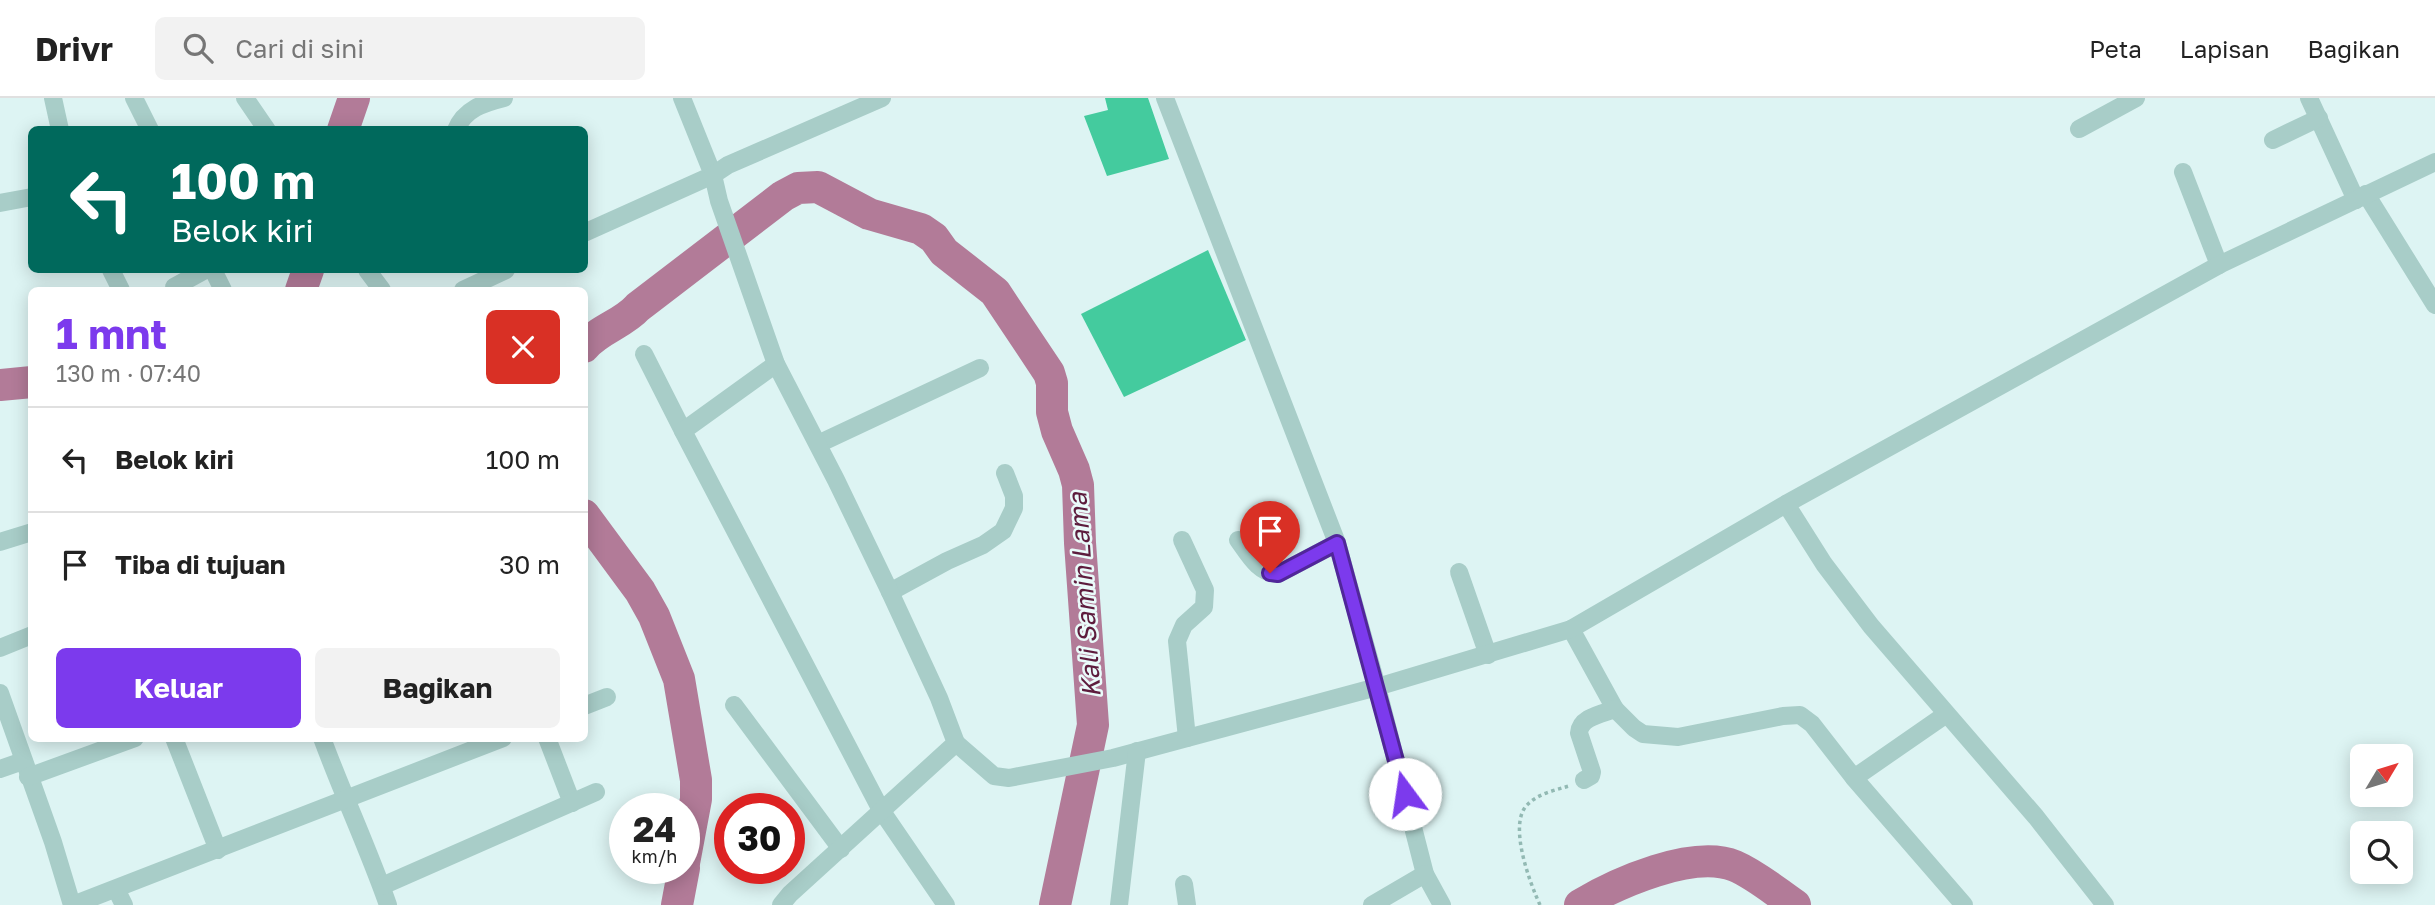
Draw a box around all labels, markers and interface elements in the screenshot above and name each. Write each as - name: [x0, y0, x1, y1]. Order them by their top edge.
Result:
- search box: [155, 17, 645, 80]
- text: Drivr: [35, 29, 113, 68]
- icon: search: [179, 29, 217, 67]
- text: Cari di sini: [235, 33, 364, 64]
- text: Peta: [2089, 34, 2142, 63]
- text: Lapisan: [2180, 34, 2270, 63]
- text: Bagikan: [2308, 34, 2400, 63]
- text: 100 m: [171, 151, 315, 210]
- icon: left: [56, 154, 147, 245]
- text: Belok kiri: [171, 211, 314, 249]
- text: 1 mnt: [56, 308, 167, 358]
- button: close: [486, 310, 560, 384]
- text: 130 m · 07:40: [56, 359, 201, 387]
- icon: left: [56, 441, 94, 479]
- text: Belok kiri: [115, 444, 234, 475]
- text: 100 m: [486, 444, 560, 475]
- water label: Kali Samin Lama: [1061, 490, 1107, 699]
- pin: [1240, 501, 1300, 573]
- icon: arrive: [1251, 512, 1289, 550]
- icon: arrive: [56, 546, 94, 584]
- text: Tiba di tujuan: [115, 549, 285, 580]
- text: 30 m: [499, 549, 560, 580]
- button: Keluar: [56, 648, 301, 728]
- button: Bagikan: [315, 648, 560, 728]
- north arrow: [2350, 744, 2413, 807]
- map controls: [2350, 744, 2413, 884]
- position arrow: [1368, 757, 1442, 831]
- speed limit sign: 30: [714, 793, 805, 884]
- text: 24: [633, 808, 676, 850]
- button: search: [2350, 821, 2413, 884]
- text: km/h: [632, 845, 677, 867]

